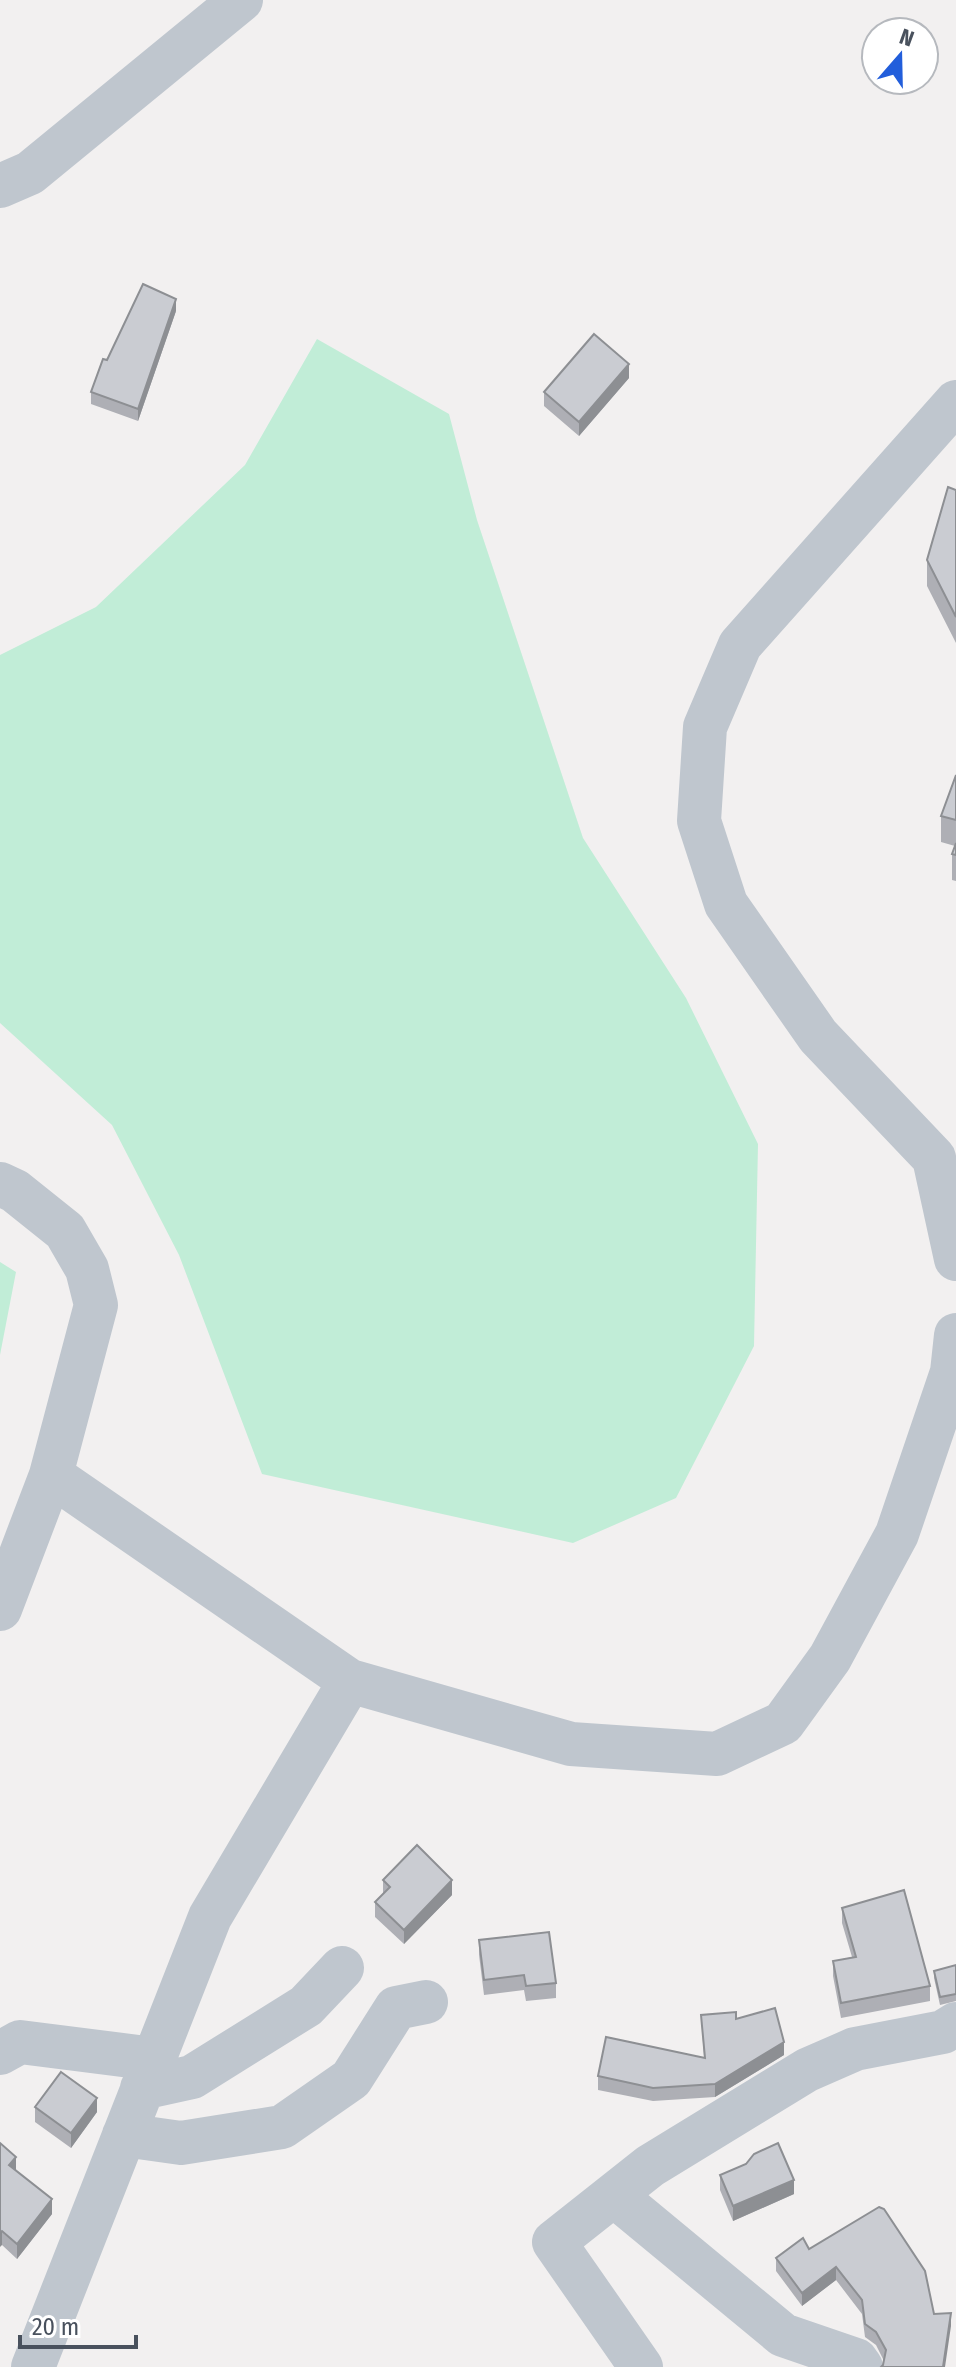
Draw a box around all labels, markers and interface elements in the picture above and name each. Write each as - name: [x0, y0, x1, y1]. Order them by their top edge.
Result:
- north arrow: [860, 16, 940, 96]
- text: N: [896, 23, 917, 53]
- scale bar: [20, 2299, 136, 2349]
- text: 20 m: [32, 2313, 79, 2341]

